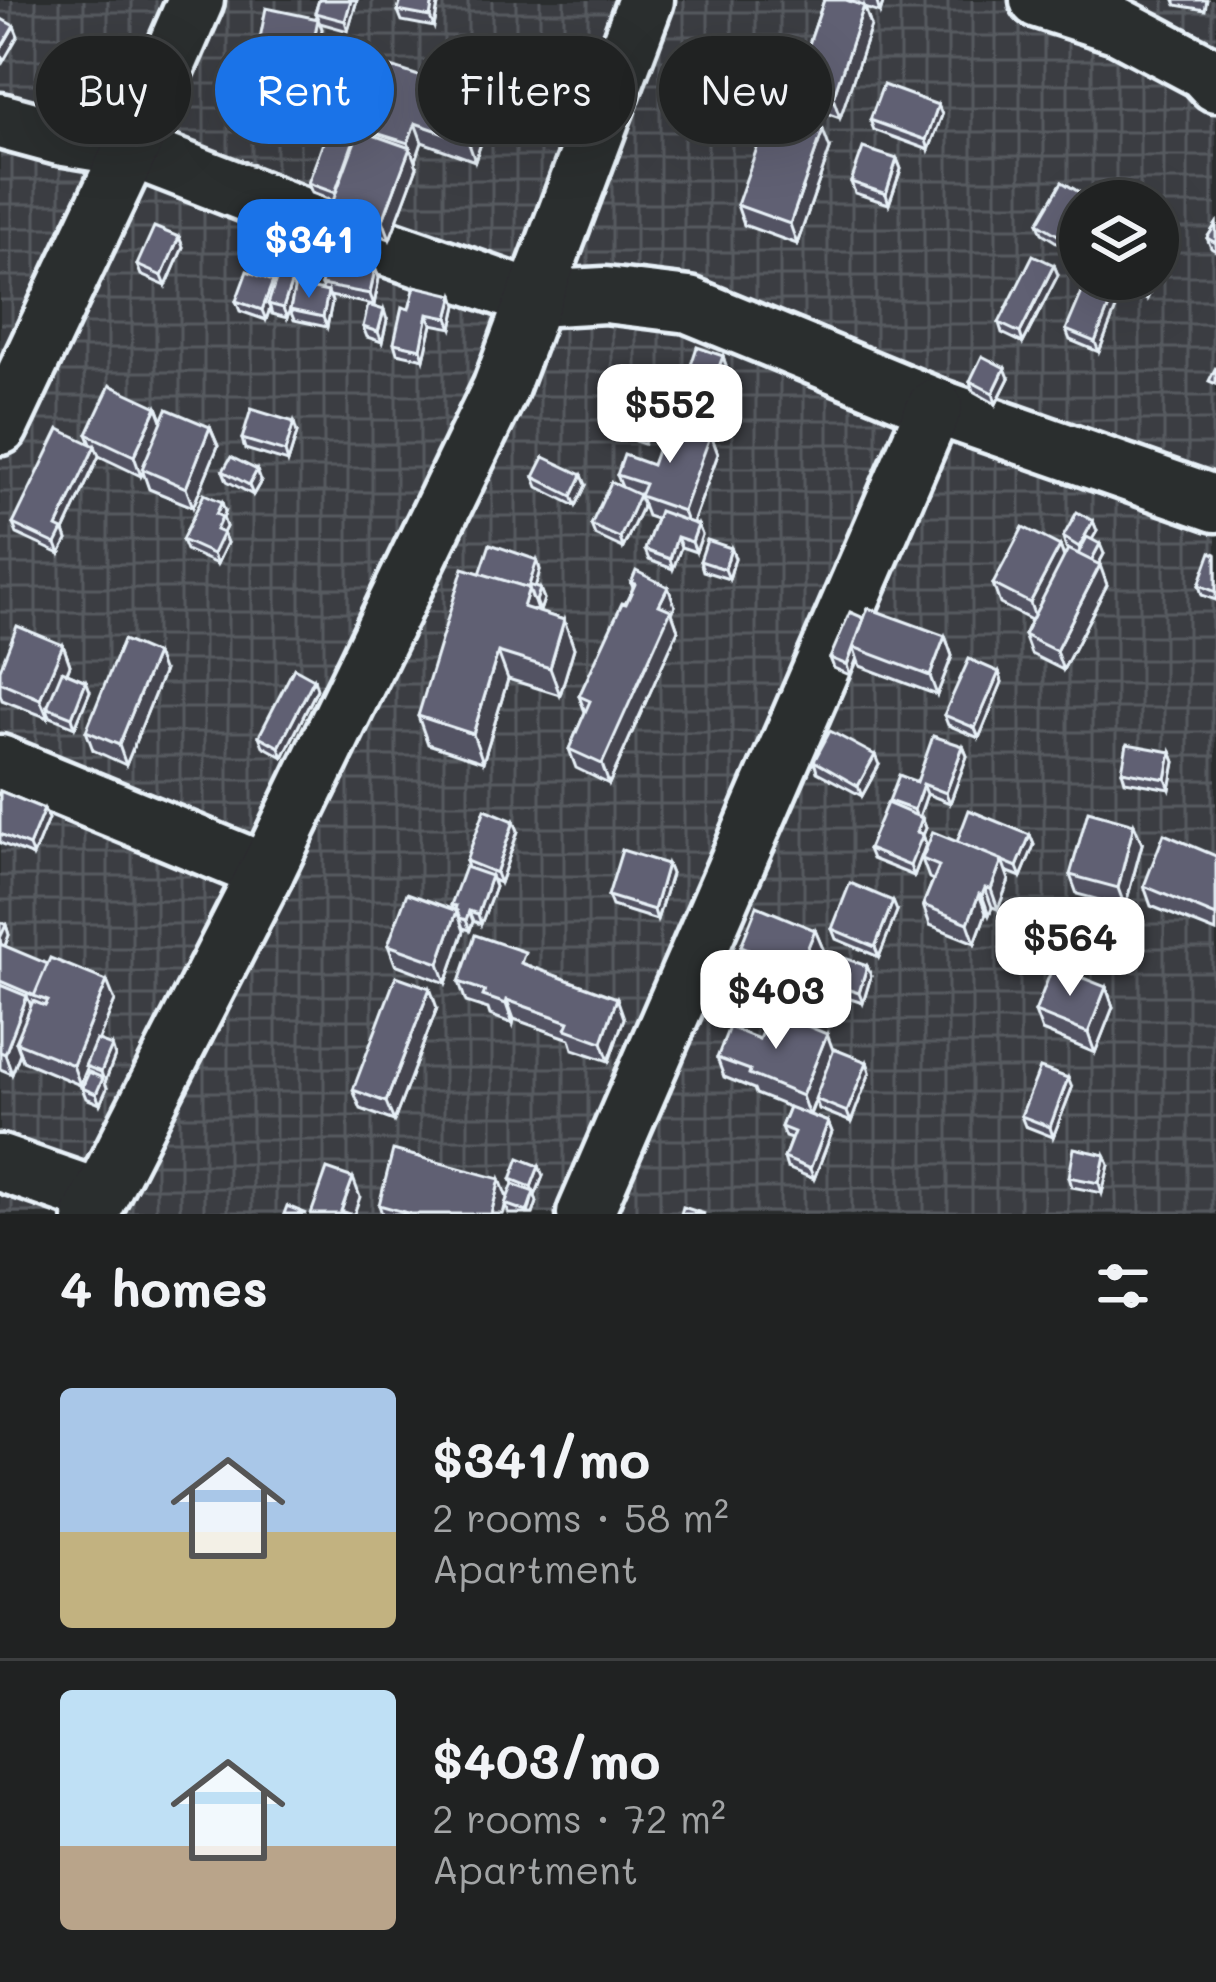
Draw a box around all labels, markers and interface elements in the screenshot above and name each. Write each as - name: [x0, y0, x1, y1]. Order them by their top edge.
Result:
- chip: Buy: [36, 36, 191, 144]
- chip: Rent: [215, 36, 394, 144]
- chip: Filters: [418, 36, 635, 144]
- chip: New: [659, 36, 832, 144]
- map controls: [1059, 180, 1179, 300]
- button: layers: [1059, 180, 1179, 300]
- pin: $341: [238, 199, 380, 301]
- text: $341: [264, 212, 354, 263]
- pin: $552: [599, 364, 741, 466]
- text: $552: [624, 377, 716, 428]
- pin: $564: [999, 897, 1141, 999]
- text: $564: [1022, 910, 1118, 961]
- pin: $403: [705, 950, 847, 1052]
- text: $403: [727, 963, 825, 1014]
- text: 4 homes: [60, 1253, 268, 1320]
- icon: filters: [1090, 1253, 1156, 1319]
- text: $341/mo: [432, 1424, 650, 1491]
- icon: home: [156, 1436, 300, 1580]
- text: 2 rooms · 58 m²: [432, 1491, 729, 1542]
- text: Apartment: [432, 1542, 638, 1593]
- text: $403/mo: [432, 1725, 660, 1792]
- icon: home: [156, 1738, 300, 1882]
- text: 2 rooms · 72 m²: [432, 1792, 726, 1843]
- text: Apartment: [432, 1843, 638, 1894]

